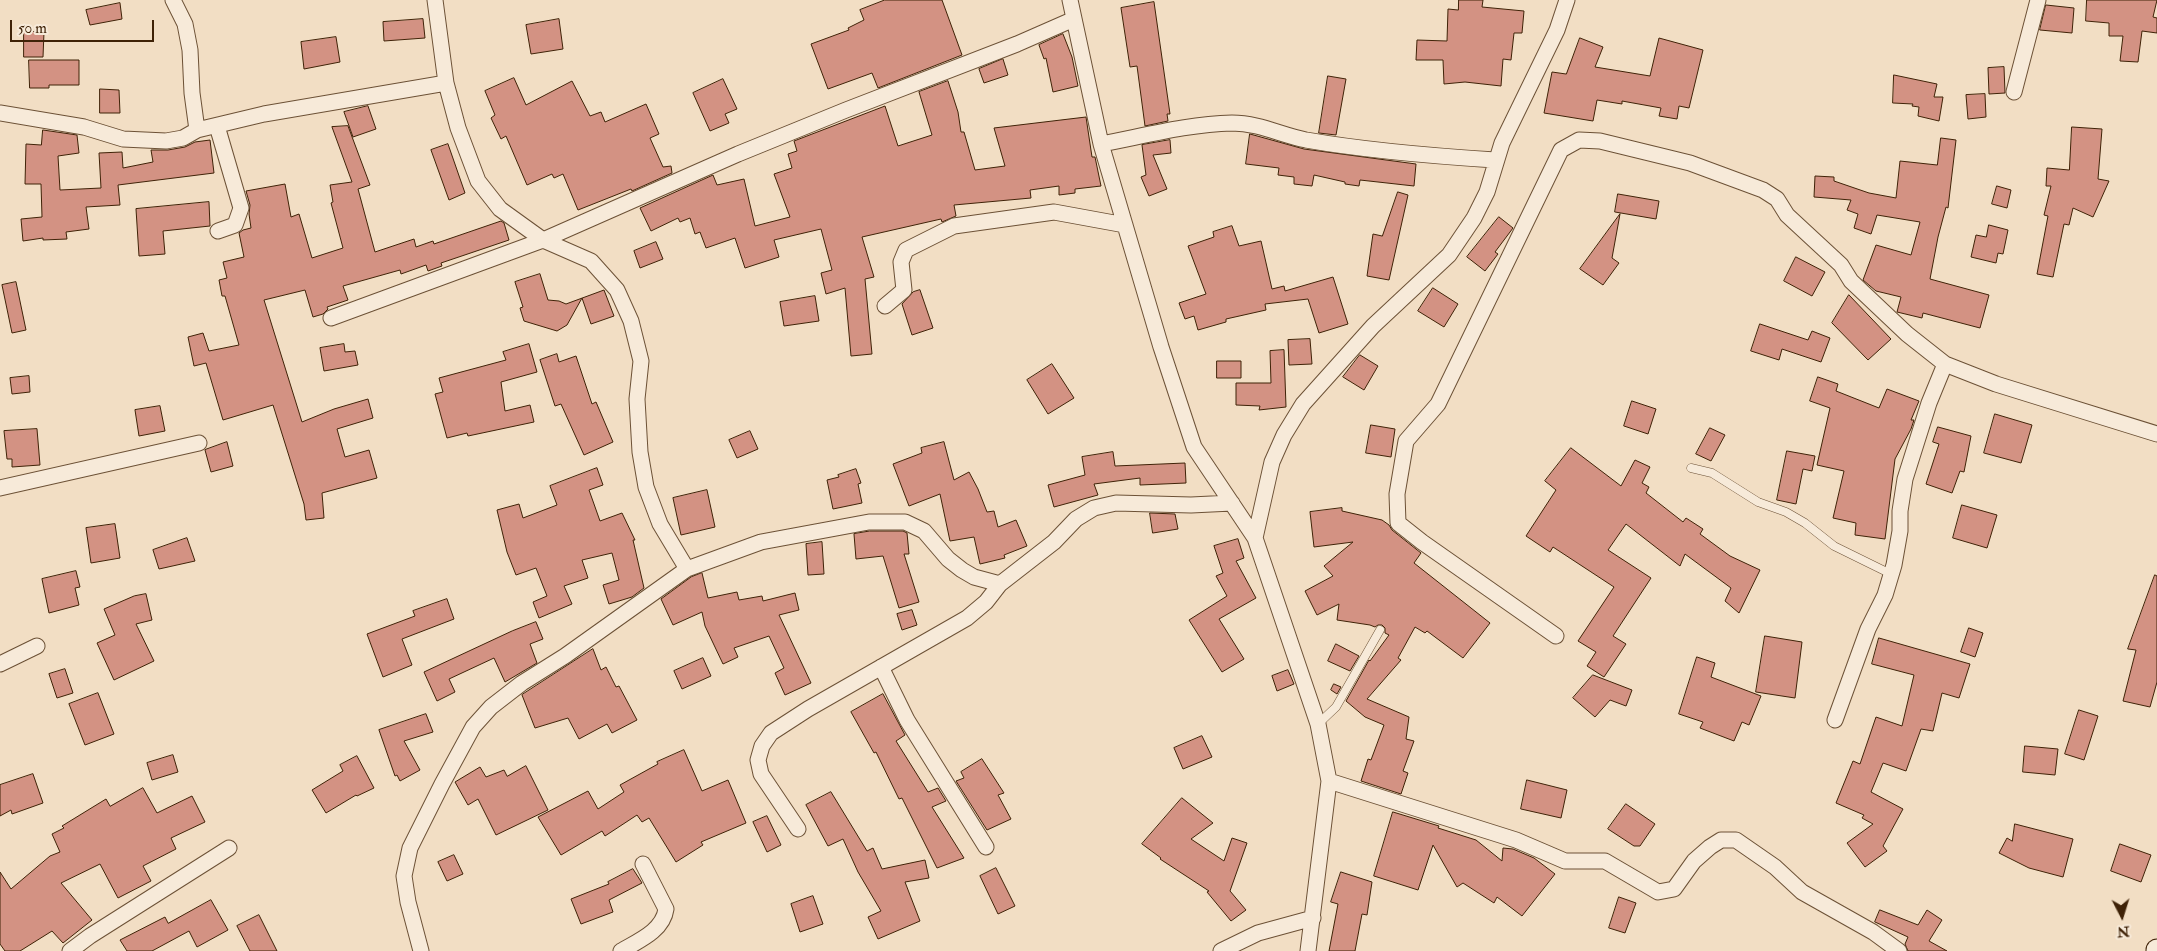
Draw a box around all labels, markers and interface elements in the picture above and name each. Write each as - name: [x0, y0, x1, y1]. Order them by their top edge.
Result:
- scale bar: [12, 10, 156, 42]
- text: 50 m: [18, 19, 47, 38]
- north arrow: [2097, 891, 2147, 941]
- text: N: [2116, 922, 2130, 940]

